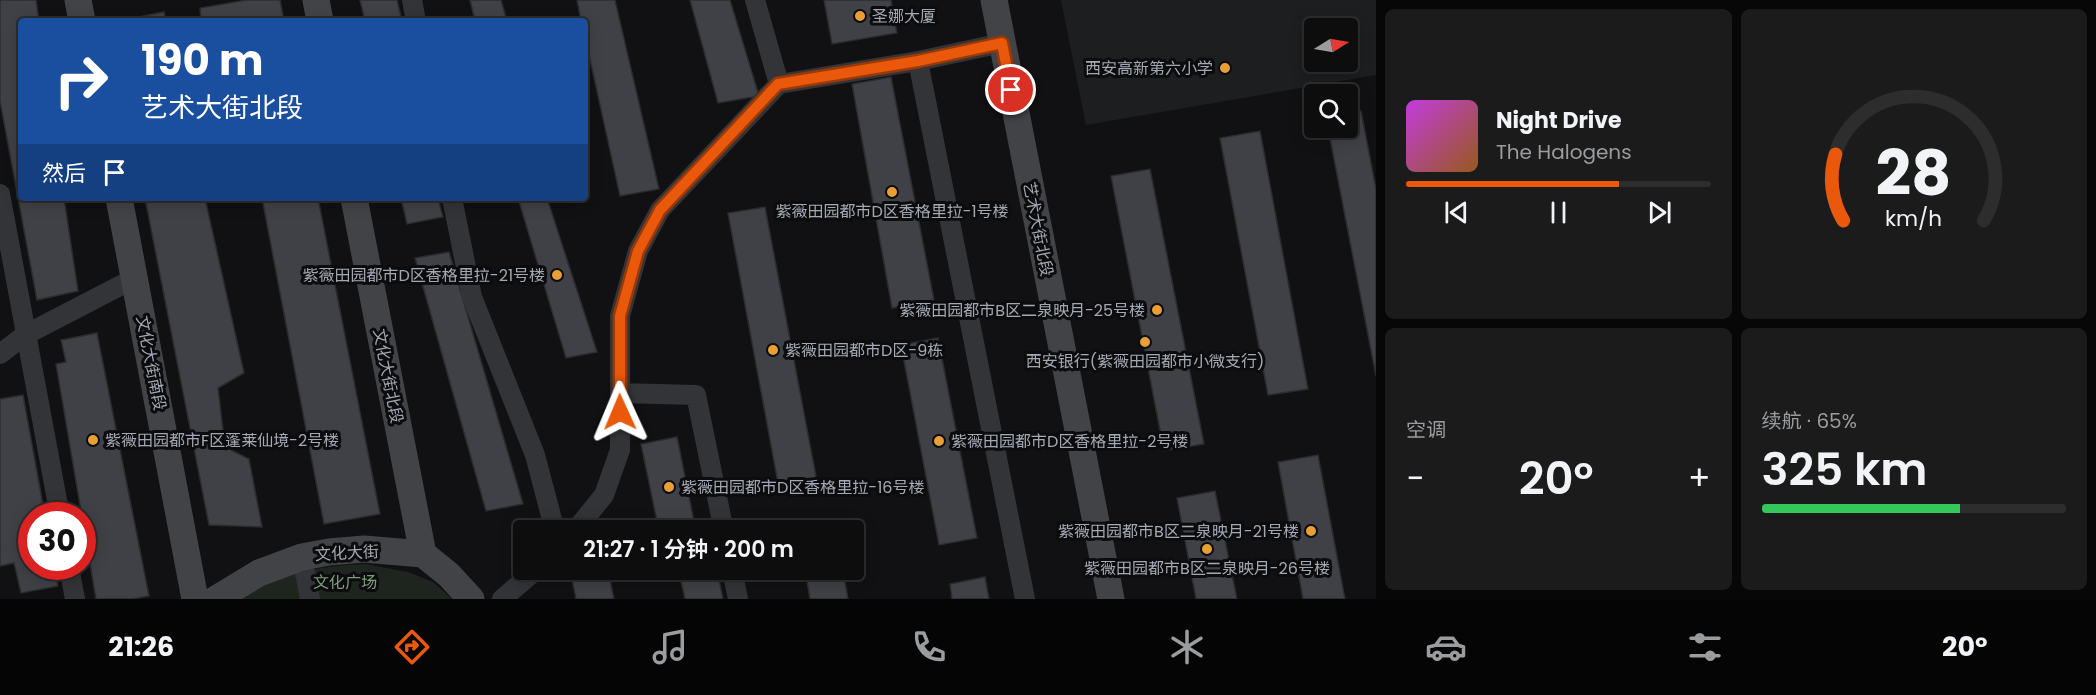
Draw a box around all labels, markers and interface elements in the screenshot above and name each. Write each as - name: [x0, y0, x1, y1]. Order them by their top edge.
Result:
- place label: 圣娜大厦: [872, 5, 936, 28]
- marker: 圣娜大厦: [853, 9, 867, 23]
- north arrow: [1304, 18, 1358, 72]
- map controls: [1304, 18, 1358, 138]
- text: 190 m: [141, 31, 263, 90]
- icon: right: [42, 42, 120, 120]
- place label: 西安高新第六小学: [1085, 57, 1213, 80]
- marker: 西安高新第六小学: [1218, 61, 1232, 75]
- pin: [985, 64, 1036, 115]
- icon: arrive: [994, 73, 1027, 106]
- button: search: [1304, 84, 1358, 138]
- text: 艺术大街北段: [141, 89, 303, 126]
- text: Night Drive: [1496, 105, 1622, 136]
- text: 28: [1876, 129, 1952, 217]
- text: The Halogens: [1496, 138, 1632, 166]
- icon: arrive: [98, 156, 131, 189]
- text: 然后: [42, 158, 86, 189]
- street label: 艺术大街北段: [1018, 180, 1058, 278]
- marker: 紫薇田园都市D区香格里拉-1号楼: [885, 185, 899, 199]
- icon: previous: [1440, 196, 1473, 229]
- icon: pause: [1542, 196, 1575, 229]
- icon: next: [1643, 196, 1676, 229]
- place label: 紫薇田园都市D区香格里拉-1号楼: [775, 200, 1009, 223]
- text: km/h: [1885, 204, 1942, 235]
- place label: 紫薇田园都市D区香格里拉-21号楼: [303, 264, 545, 287]
- marker: 紫薇田园都市D区香格里拉-21号楼: [550, 268, 564, 282]
- place label: 紫薇田园都市B区二泉映月-25号楼: [899, 299, 1145, 322]
- marker: 紫薇田园都市B区二泉映月-25号楼: [1150, 303, 1164, 317]
- street label: 文化大街南段: [131, 314, 171, 412]
- street label: 文化大街北段: [368, 327, 408, 425]
- marker: 西安银行(紫薇田园都市小微支行): [1138, 335, 1152, 349]
- place label: 紫薇田园都市D区-9栋: [785, 339, 943, 362]
- marker: 紫薇田园都市D区-9栋: [766, 343, 780, 357]
- place label: 西安银行(紫薇田园都市小微支行): [1026, 350, 1264, 373]
- position arrow: [588, 380, 652, 444]
- text: 续航 · 65%: [1762, 407, 1857, 435]
- text: 空调: [1406, 416, 1446, 444]
- place label: 紫薇田园都市F区蓬莱仙境-2号楼: [105, 429, 339, 452]
- place label: 紫薇田园都市D区香格里拉-2号楼: [951, 430, 1188, 453]
- marker: 紫薇田园都市F区蓬莱仙境-2号楼: [86, 433, 100, 447]
- marker: 紫薇田园都市D区香格里拉-2号楼: [932, 434, 946, 448]
- text: 325 km: [1762, 438, 1927, 501]
- text: 20°: [1519, 447, 1594, 510]
- text: −: [1406, 455, 1424, 502]
- text: +: [1688, 455, 1711, 502]
- place label: 紫薇田园都市D区香格里拉-16号楼: [681, 476, 924, 499]
- marker: 紫薇田园都市D区香格里拉-16号楼: [662, 480, 676, 494]
- speed limit sign: 30: [18, 502, 96, 580]
- place label: 紫薇田园都市B区二泉映月-21号楼: [1058, 520, 1299, 543]
- marker: 紫薇田园都市B区二泉映月-21号楼: [1304, 524, 1318, 538]
- text: 21:27 · 1 分钟 · 200 m: [583, 534, 794, 565]
- street label: 文化大街: [314, 540, 380, 566]
- marker: 紫薇田园都市B区二泉映月-26号楼: [1200, 542, 1214, 556]
- place label: 紫薇田园都市B区二泉映月-26号楼: [1084, 557, 1330, 580]
- park label: 文化广场: [313, 571, 377, 594]
- icon: directions: [391, 626, 433, 668]
- icon: music: [649, 626, 691, 668]
- icon: phone: [908, 626, 950, 668]
- icon: climate: [1166, 626, 1208, 668]
- icon: car: [1425, 626, 1467, 668]
- icon: filters: [1684, 626, 1726, 668]
- text: 21:26: [108, 628, 174, 665]
- text: 20°: [1942, 628, 1988, 665]

